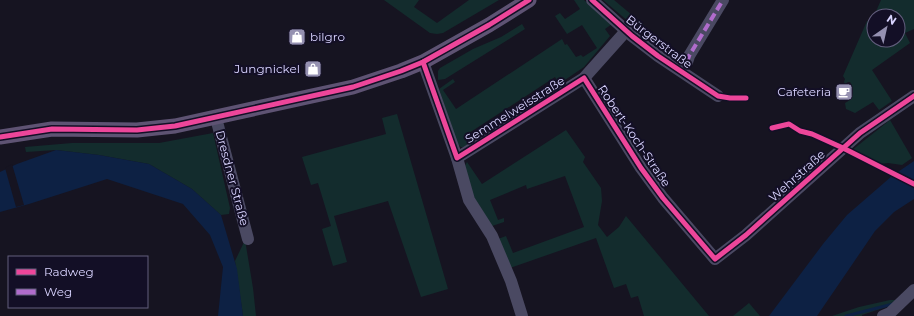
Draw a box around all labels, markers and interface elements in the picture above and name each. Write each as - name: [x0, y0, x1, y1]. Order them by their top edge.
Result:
- north arrow: [866, 8, 906, 48]
- text: N: [884, 11, 899, 28]
- street label: Bürgerstraße: [623, 12, 696, 71]
- shop icon: bilgro: [287, 27, 307, 47]
- place label: bilgro: [310, 29, 345, 44]
- shop icon: Jungnickel: [303, 59, 323, 79]
- place label: Jungnickel: [233, 61, 300, 76]
- street label: Semmelweisstraße: [462, 73, 567, 146]
- street label: Robert-Koch-Straße: [595, 82, 674, 190]
- cafe icon: Cafeteria: [834, 82, 854, 102]
- place label: Cafeteria: [777, 84, 831, 99]
- street label: Dresdner Straße: [213, 129, 252, 227]
- street label: Wehrstraße: [766, 147, 828, 205]
- legend: [8, 256, 148, 308]
- text: Radweg: [44, 264, 94, 279]
- text: Weg: [44, 284, 72, 299]

